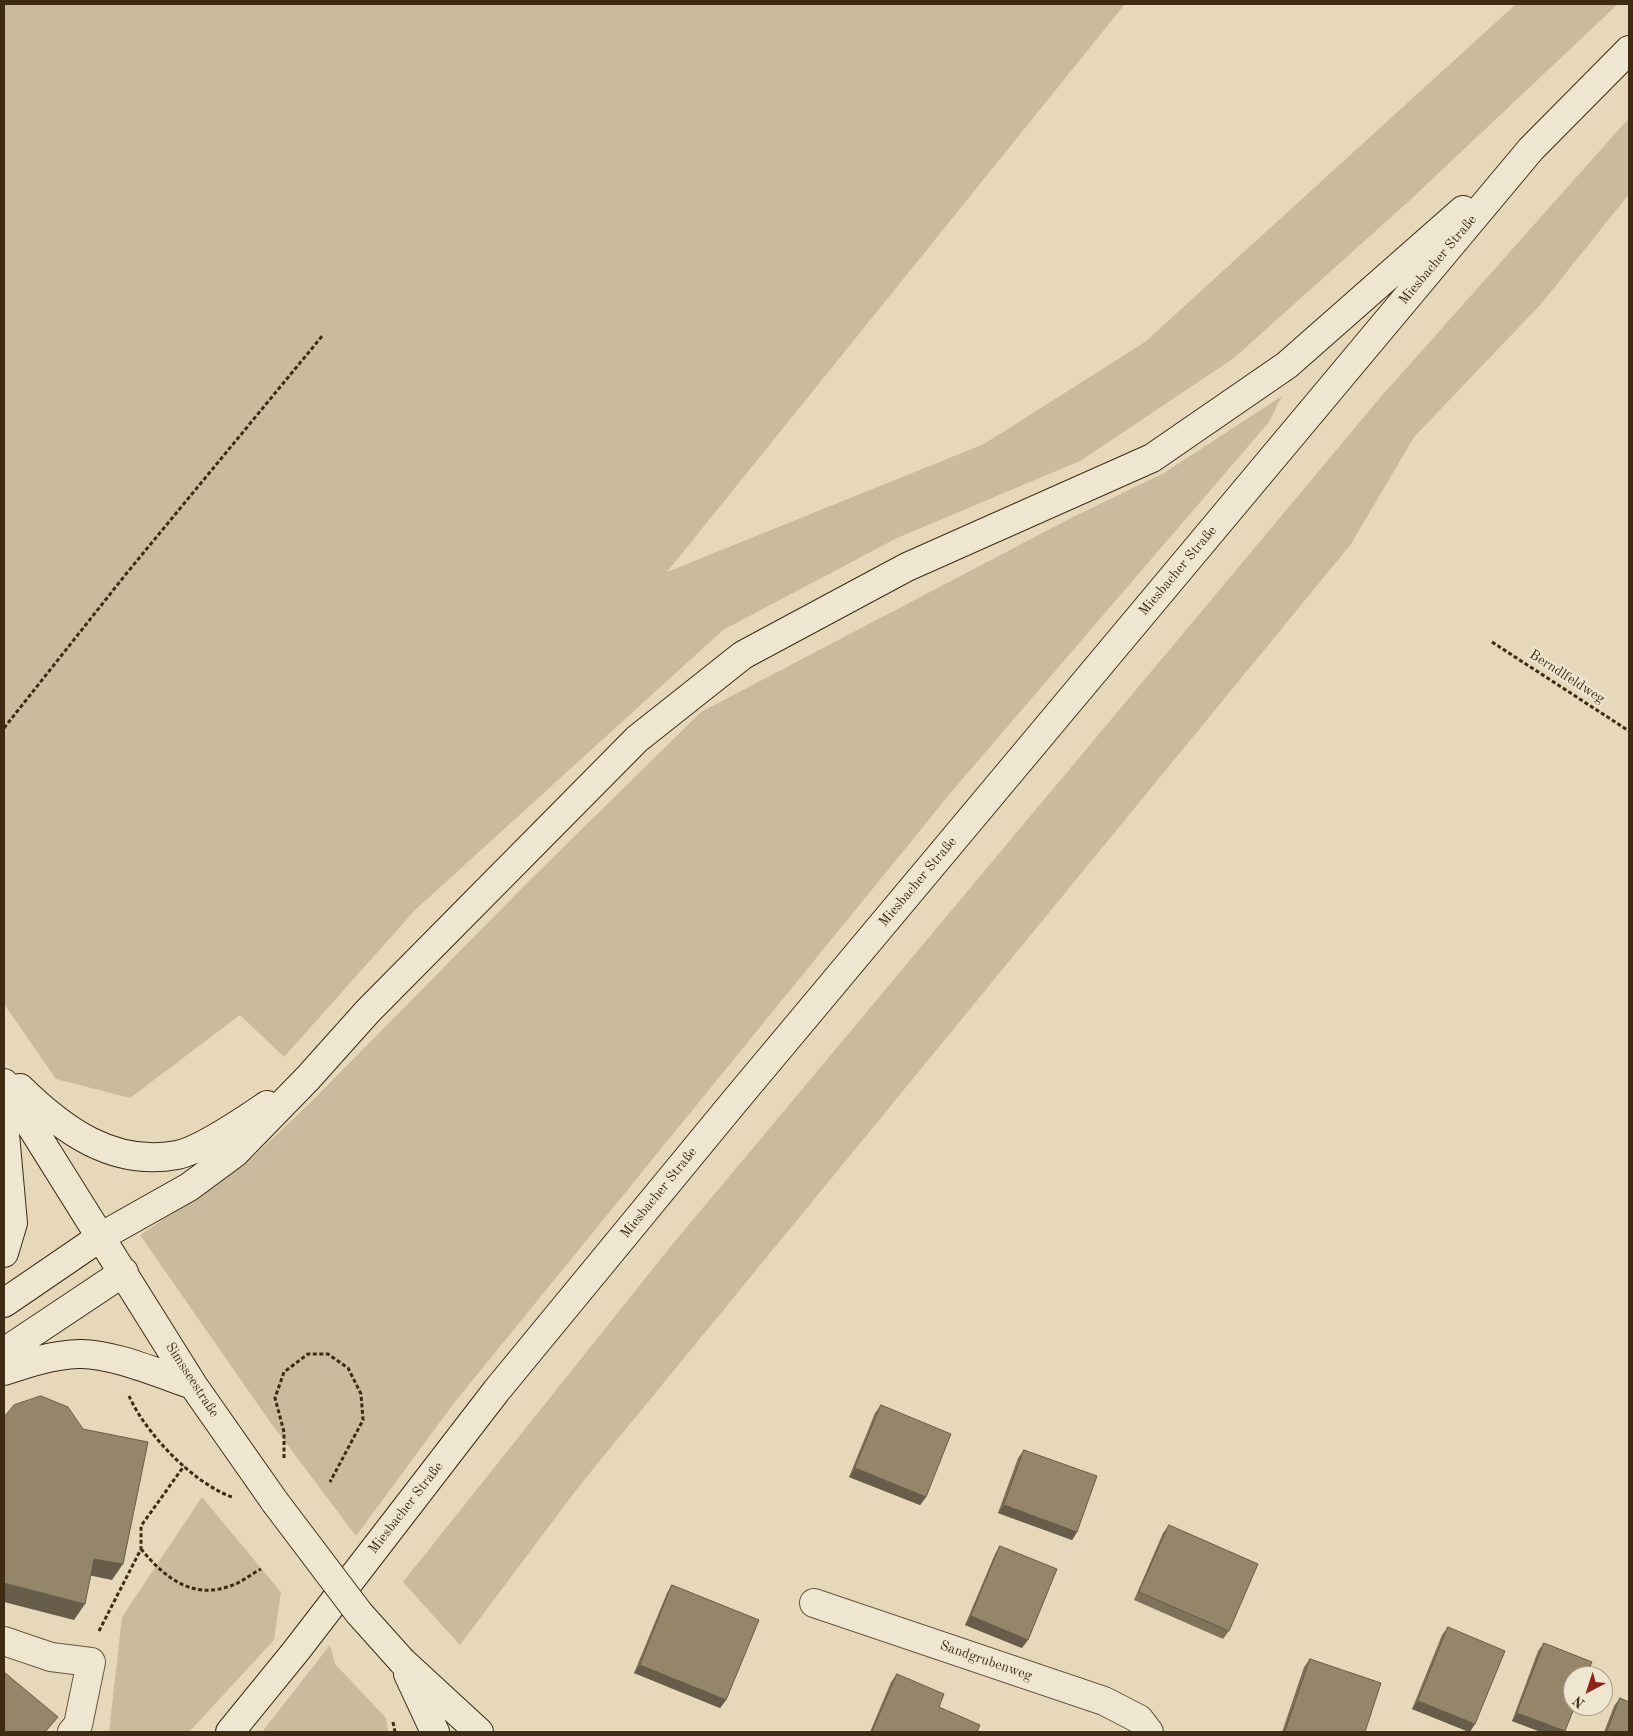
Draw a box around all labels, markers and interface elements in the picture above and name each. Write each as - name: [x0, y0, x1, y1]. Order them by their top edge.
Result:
- street label: Miesbacher Straße: [1396, 212, 1480, 308]
- street label: Miesbacher Straße: [1136, 523, 1220, 619]
- street label: Berndlfeldweg: [1526, 646, 1608, 708]
- street label: Miesbacher Straße: [876, 834, 960, 930]
- street label: Miesbacher Straße: [617, 1144, 701, 1242]
- street label: Simsseestraße: [162, 1339, 222, 1421]
- street label: Miesbacher Straße: [365, 1459, 447, 1557]
- street label: Sandgrubenweg: [938, 1637, 1034, 1685]
- north arrow: [1563, 1666, 1613, 1716]
- text: N: [1570, 1693, 1588, 1711]

